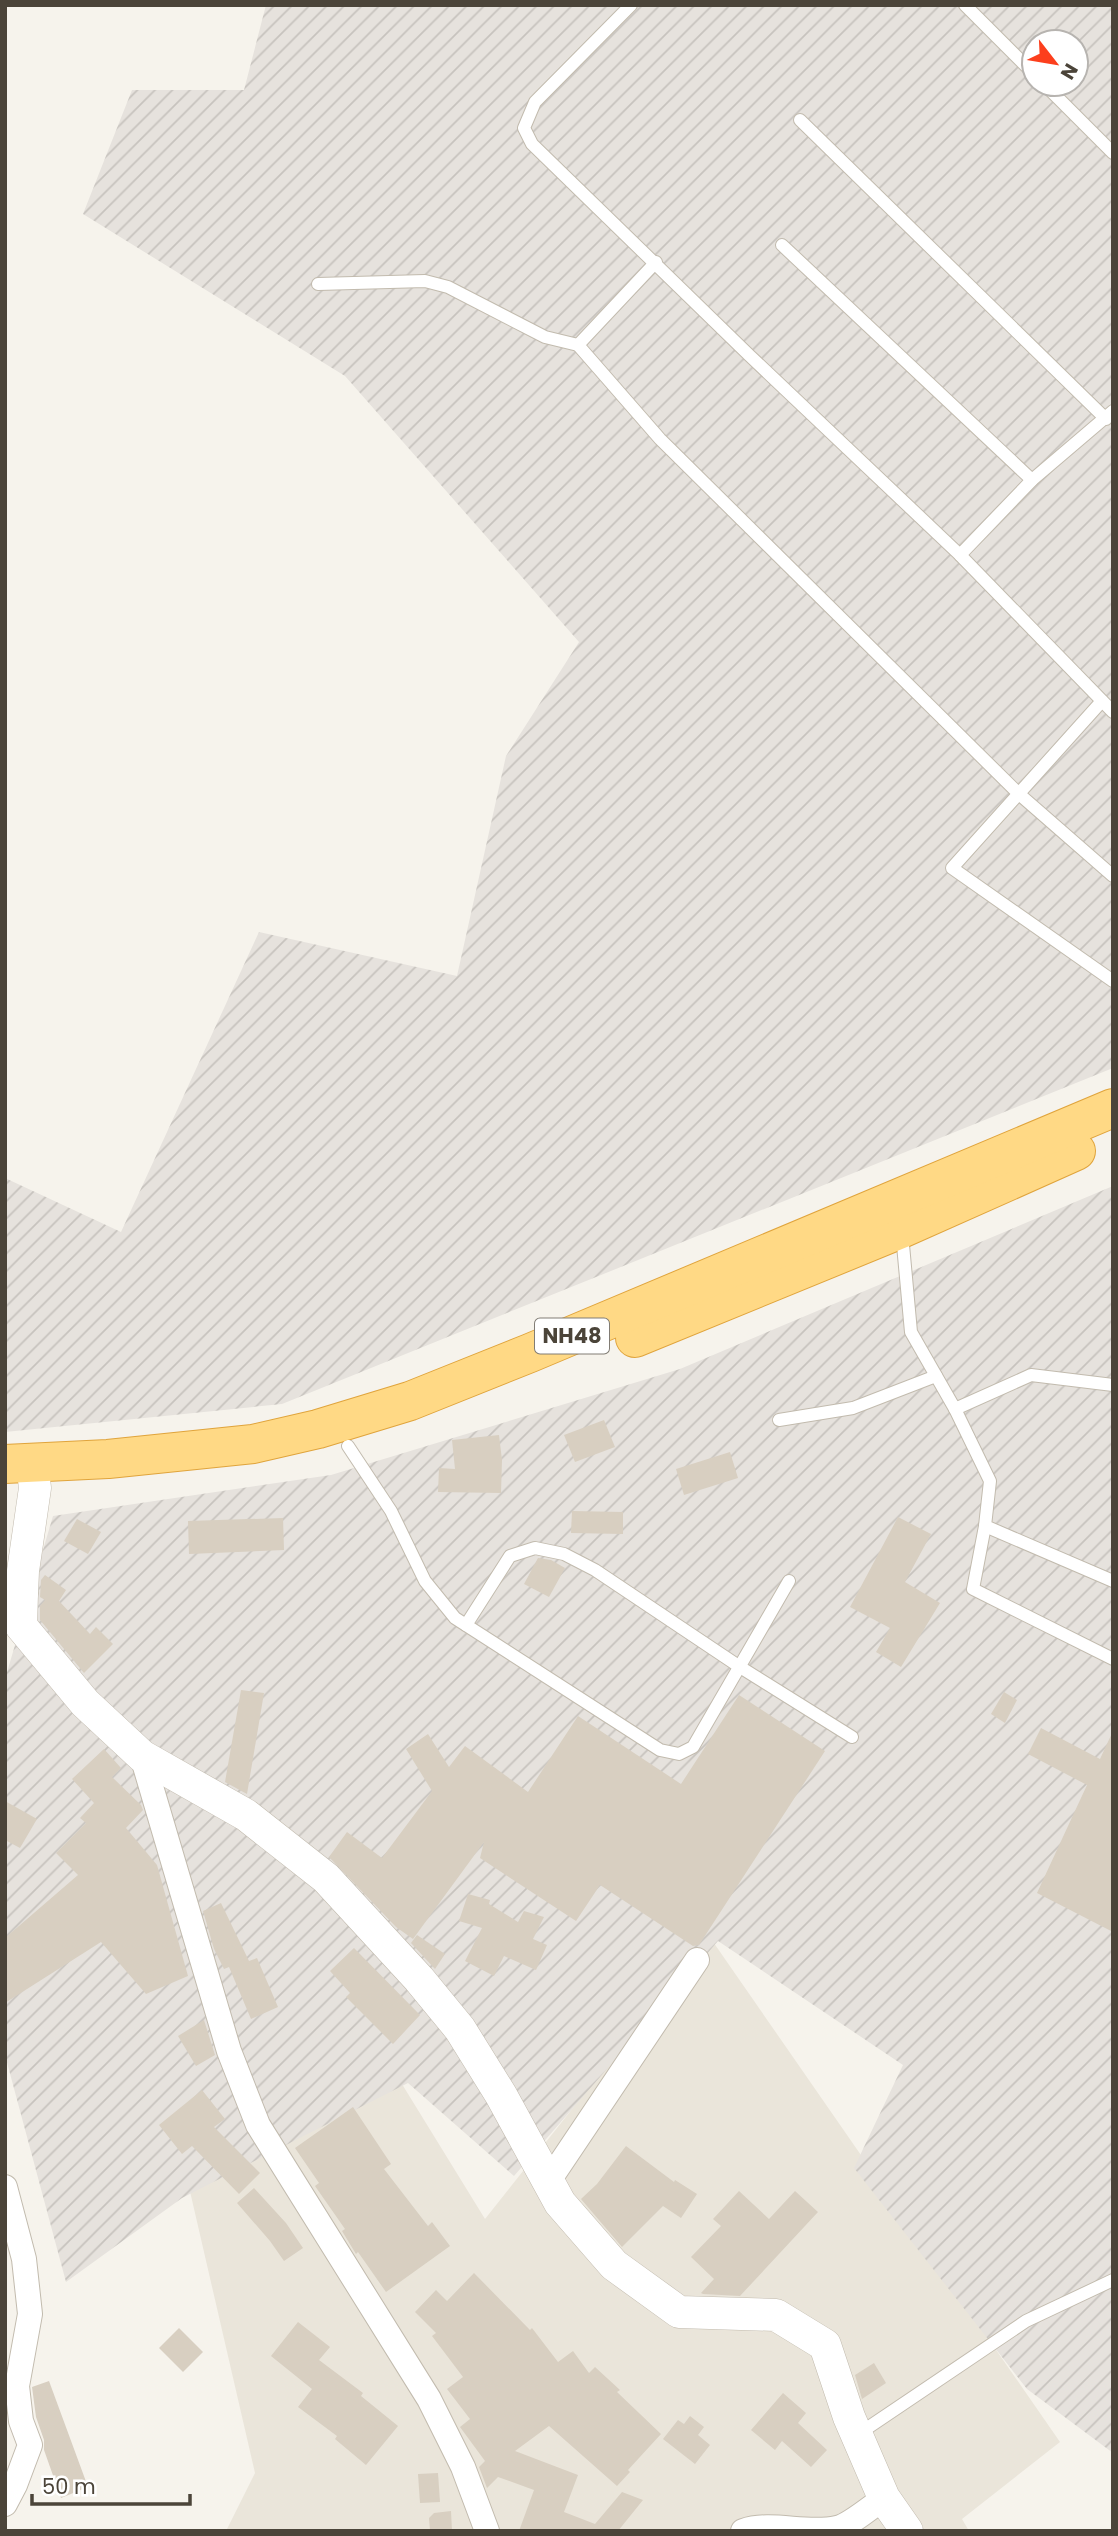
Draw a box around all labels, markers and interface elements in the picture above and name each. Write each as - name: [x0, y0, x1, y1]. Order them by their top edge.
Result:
- north arrow: [1020, 28, 1090, 98]
- text: N: [1054, 58, 1084, 85]
- road number: NH48: [535, 1318, 609, 1354]
- scale bar: [32, 2462, 189, 2506]
- text: 50 m: [42, 2472, 96, 2501]

